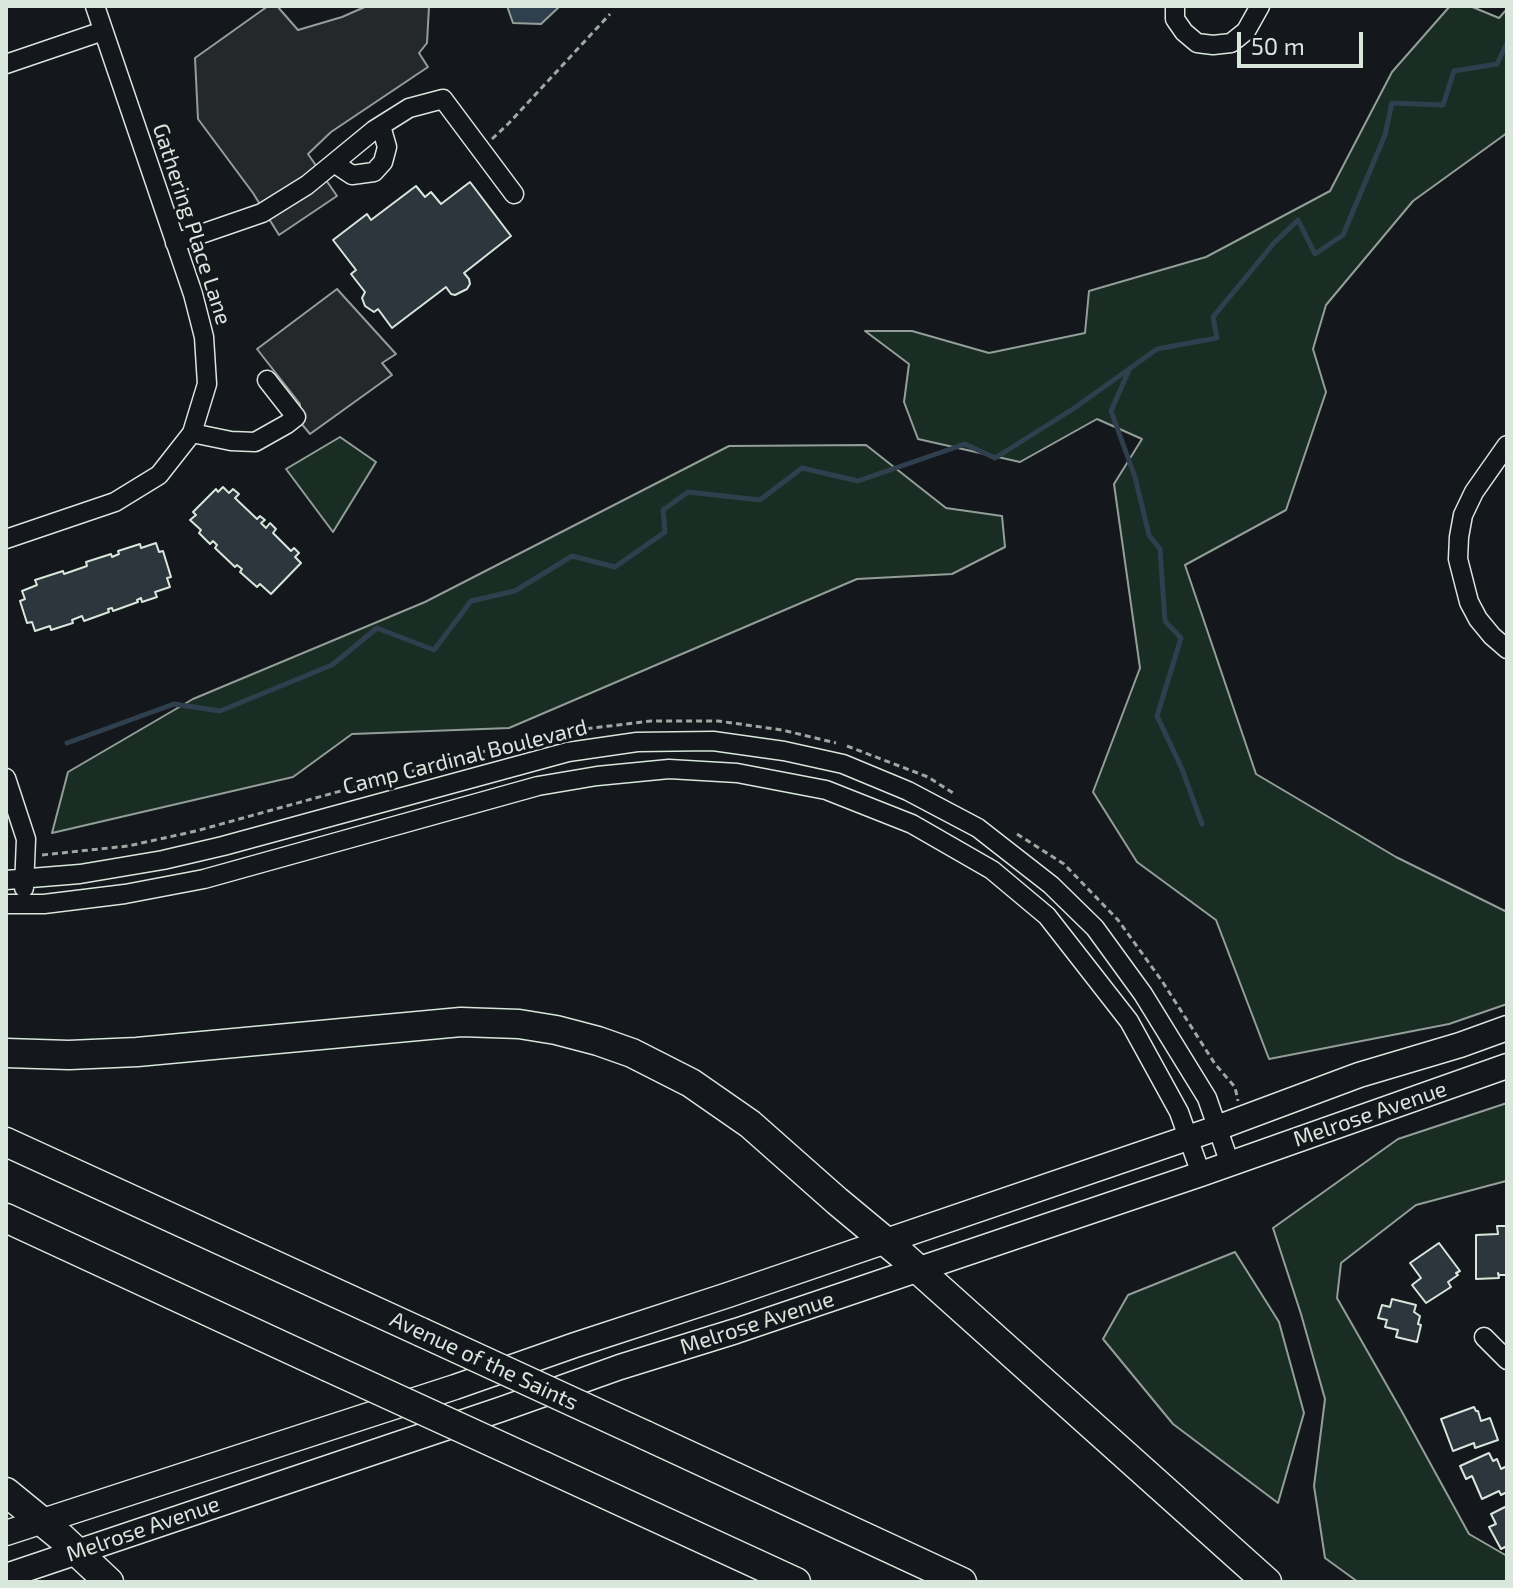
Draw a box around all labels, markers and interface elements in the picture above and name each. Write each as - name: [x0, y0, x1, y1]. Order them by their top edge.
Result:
- scale bar: [1241, 16, 1367, 66]
- text: 50 m: [1251, 31, 1305, 60]
- street label: Gathering Place Lane: [147, 120, 237, 328]
- street label: Camp Cardinal Boulevard: [340, 714, 590, 800]
- street label: Melrose Avenue: [1290, 1075, 1450, 1153]
- street label: Melrose Avenue: [677, 1286, 837, 1360]
- street label: Avenue of the Saints: [386, 1306, 582, 1416]
- street label: Melrose Avenue: [63, 1490, 223, 1568]

